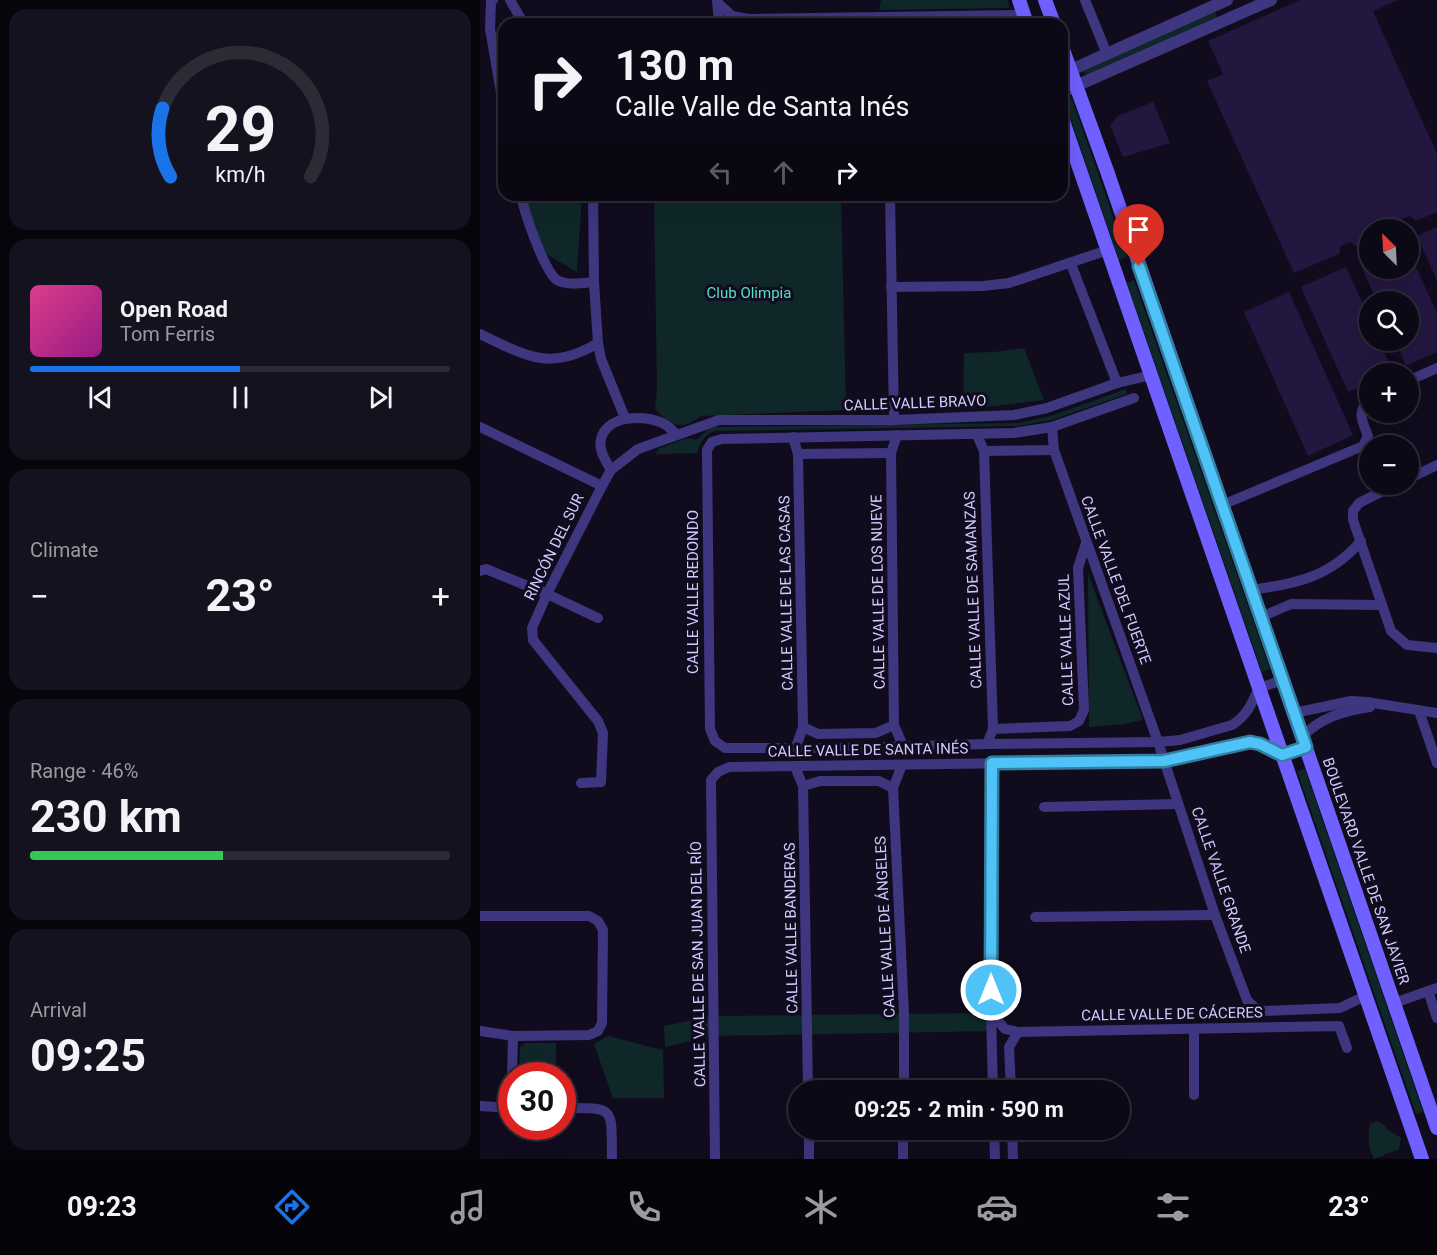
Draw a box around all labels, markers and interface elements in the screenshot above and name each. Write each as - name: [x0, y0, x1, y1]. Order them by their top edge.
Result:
- text: 130 m: [615, 41, 734, 90]
- icon: right: [516, 42, 594, 120]
- text: Calle Valle de Santa Inés: [615, 91, 909, 123]
- text: 29: [204, 93, 276, 166]
- icon: left: [704, 156, 737, 189]
- icon: ahead: [767, 156, 800, 189]
- icon: right: [830, 156, 863, 189]
- text: km/h: [215, 162, 265, 187]
- pin: [1113, 204, 1164, 266]
- icon: arrive: [1122, 213, 1155, 246]
- north arrow: [1359, 219, 1419, 279]
- map controls: [1359, 219, 1419, 495]
- park label: Club Olimpia: [707, 284, 791, 302]
- button: search: [1359, 291, 1419, 351]
- text: Open Road: [120, 297, 228, 322]
- text: Tom Ferris: [120, 322, 215, 346]
- button: +: [1359, 363, 1419, 423]
- icon: previous: [84, 381, 117, 414]
- icon: pause: [224, 381, 257, 414]
- icon: next: [364, 381, 397, 414]
- street label: CALLE VALLE BRAVO: [843, 392, 987, 414]
- button: −: [1359, 435, 1419, 495]
- street label: RINCÓN DEL SUR: [520, 491, 588, 603]
- street label: CALLE VALLE DE SAMANZAS: [961, 491, 985, 689]
- street label: CALLE VALLE DEL FUERTE: [1077, 493, 1155, 667]
- street label: CALLE VALLE DE LOS NUEVE: [867, 494, 889, 690]
- street label: CALLE VALLE DE LAS CASAS: [775, 495, 797, 691]
- street label: CALLE VALLE REDONDO: [684, 510, 702, 674]
- text: Climate: [30, 538, 98, 562]
- text: 23°: [205, 569, 275, 622]
- street label: CALLE VALLE AZUL: [1055, 574, 1077, 706]
- text: −: [30, 577, 49, 616]
- text: +: [431, 577, 450, 616]
- street label: CALLE VALLE DE SANTA INÉS: [768, 739, 968, 761]
- street label: BOULEVARD VALLE DE SAN JAVIER: [1319, 755, 1413, 987]
- text: Range · 46%: [30, 759, 138, 783]
- text: 230 km: [30, 790, 182, 843]
- street label: CALLE VALLE GRANDE: [1188, 805, 1255, 956]
- street label: CALLE VALLE DE ÁNGELES: [871, 836, 899, 1018]
- street label: CALLE VALLE DE SAN JUAN DEL RÍO: [687, 841, 709, 1087]
- street label: CALLE VALLE BANDERAS: [781, 842, 801, 1014]
- position arrow: [959, 958, 1023, 1022]
- text: Arrival: [30, 998, 87, 1022]
- street label: CALLE VALLE DE CÁCERES: [1081, 1003, 1263, 1025]
- text: 09:25: [30, 1029, 146, 1082]
- speed limit sign: 30: [498, 1062, 576, 1140]
- text: 09:25 · 2 min · 590 m: [854, 1097, 1064, 1122]
- icon: directions: [271, 1186, 313, 1228]
- icon: music: [447, 1186, 489, 1228]
- icon: phone: [623, 1186, 665, 1228]
- icon: climate: [800, 1186, 842, 1228]
- icon: car: [976, 1186, 1018, 1228]
- icon: filters: [1152, 1186, 1194, 1228]
- text: 09:23: [67, 1191, 137, 1223]
- text: 23°: [1328, 1191, 1370, 1223]

